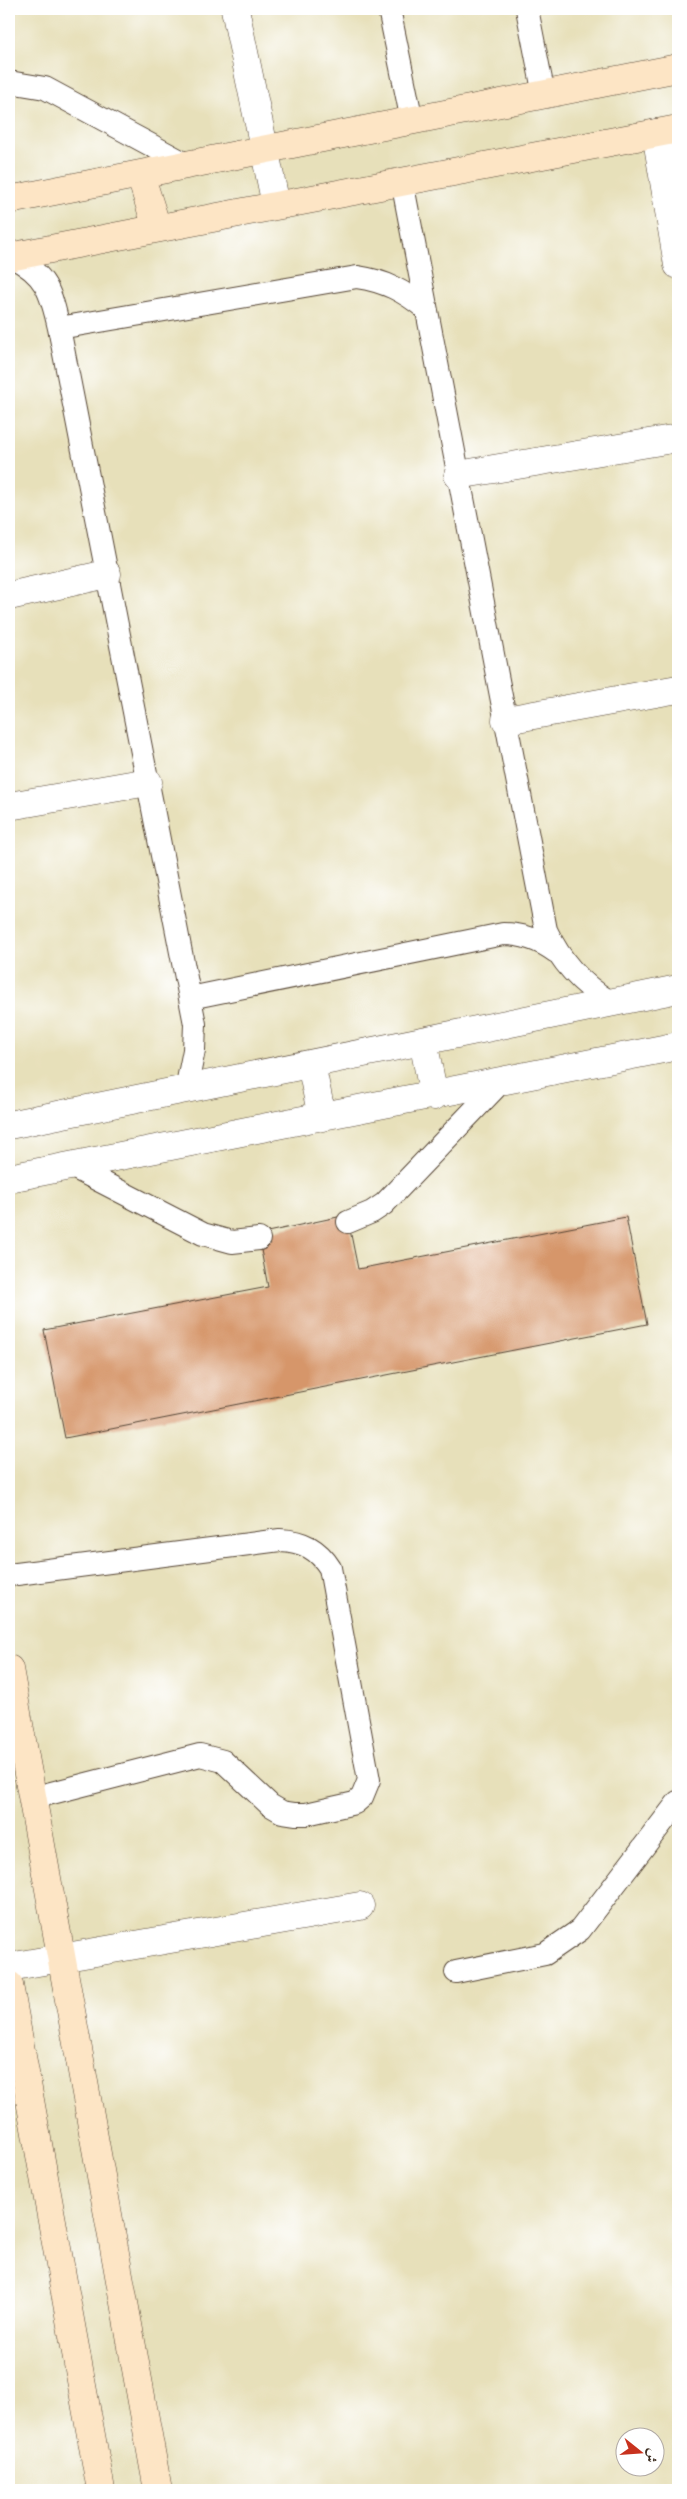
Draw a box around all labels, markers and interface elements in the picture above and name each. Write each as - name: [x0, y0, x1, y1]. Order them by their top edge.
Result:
- north arrow: [614, 2426, 664, 2476]
- text: ش: [640, 2446, 662, 2465]

